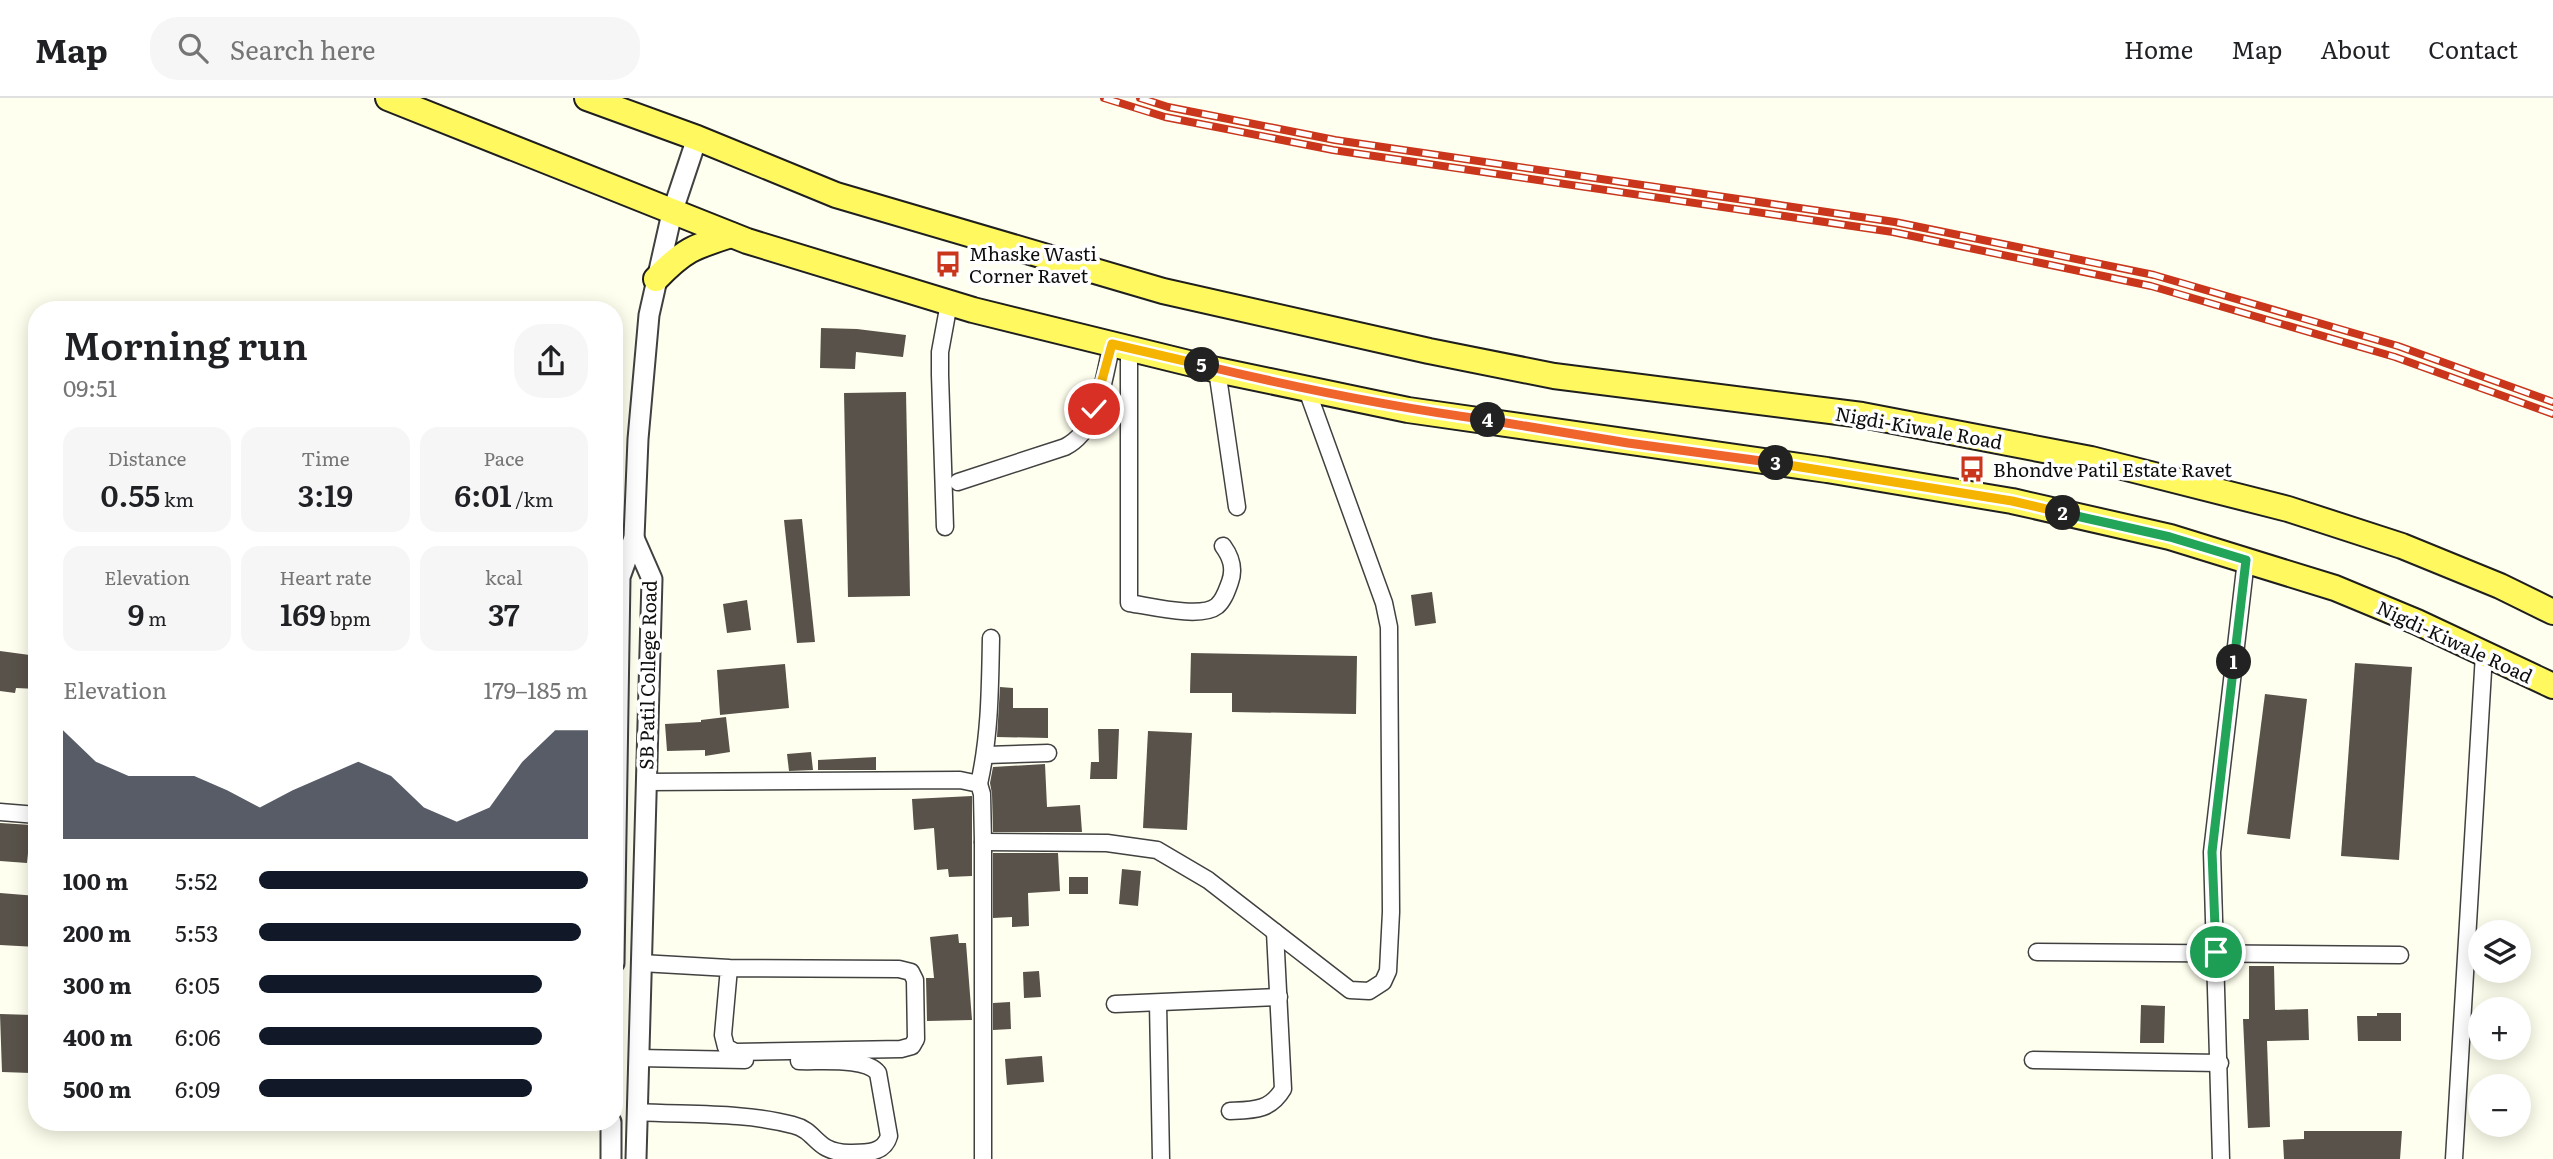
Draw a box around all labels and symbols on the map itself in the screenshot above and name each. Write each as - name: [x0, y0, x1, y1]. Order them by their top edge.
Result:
- place label: Mhaske Wasti Corner Ravet: [969, 239, 1097, 289]
- bus stop icon: Mhaske Wasti Corner Ravet: [933, 249, 963, 279]
- pin: 5: [1184, 348, 1220, 382]
- pin: [1064, 379, 1124, 439]
- street label: Nigdi-Kiwale Road: [1833, 399, 2005, 456]
- pin: 4: [1470, 402, 1506, 438]
- pin: 3: [1758, 446, 1794, 480]
- bus stop icon: Bhondve Patil Estate Ravet: [1957, 454, 1987, 484]
- place label: Bhondve Patil Estate Ravet: [1993, 455, 2232, 483]
- pin: 2: [2046, 496, 2080, 530]
- street label: SB Patil College Road: [631, 580, 663, 770]
- street label: Nigdi-Kiwale Road: [2372, 593, 2538, 690]
- pin: 1: [2216, 644, 2252, 680]
- pin: [2186, 922, 2246, 982]

